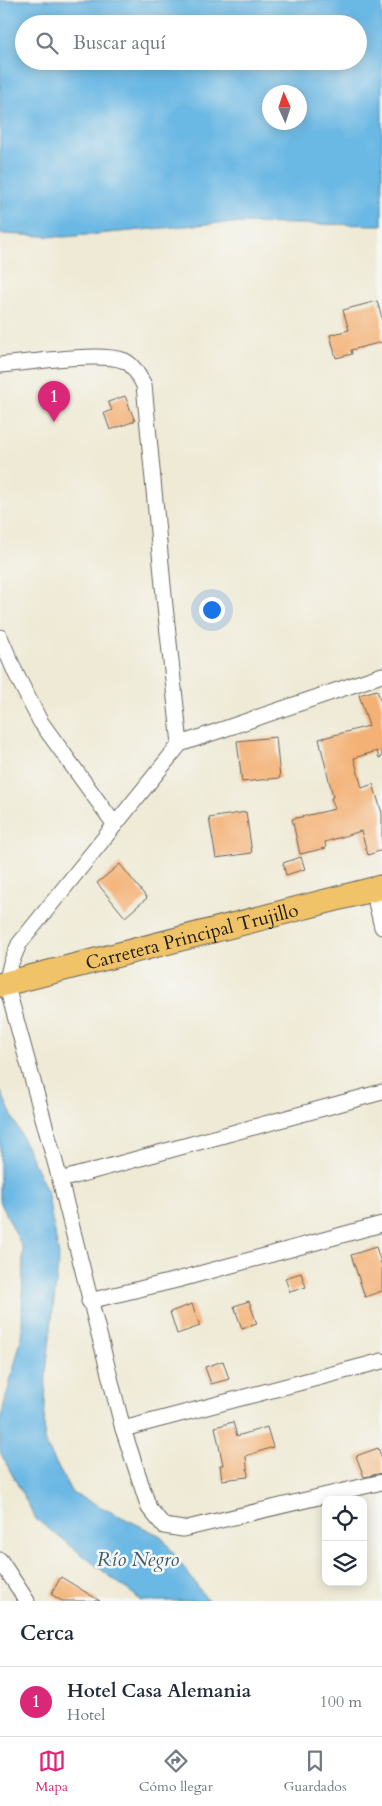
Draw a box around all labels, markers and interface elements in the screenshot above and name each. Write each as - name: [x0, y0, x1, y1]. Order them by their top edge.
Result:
- search box: [15, 15, 367, 70]
- icon: search: [33, 29, 61, 57]
- text: Buscar aquí: [73, 30, 166, 56]
- north arrow: [262, 85, 307, 130]
- pin: 1: [38, 381, 70, 422]
- your location: [199, 597, 225, 623]
- street label: Carretera Principal Trujillo: [83, 897, 301, 977]
- map controls: [322, 1496, 367, 1586]
- button: locate: [322, 1496, 367, 1541]
- button: layers: [322, 1541, 367, 1586]
- water label: Río Negro: [97, 1546, 179, 1573]
- text: Cerca: [20, 1619, 74, 1648]
- text: Hotel Casa Alemania: [67, 1678, 251, 1704]
- text: 1: [32, 1691, 40, 1713]
- text: 100 m: [320, 1691, 362, 1713]
- text: Hotel: [67, 1704, 105, 1726]
- tab: Mapa: [35, 1747, 68, 1796]
- tab: Cómo llegar: [139, 1747, 213, 1796]
- tab: Guardados: [283, 1747, 347, 1796]

